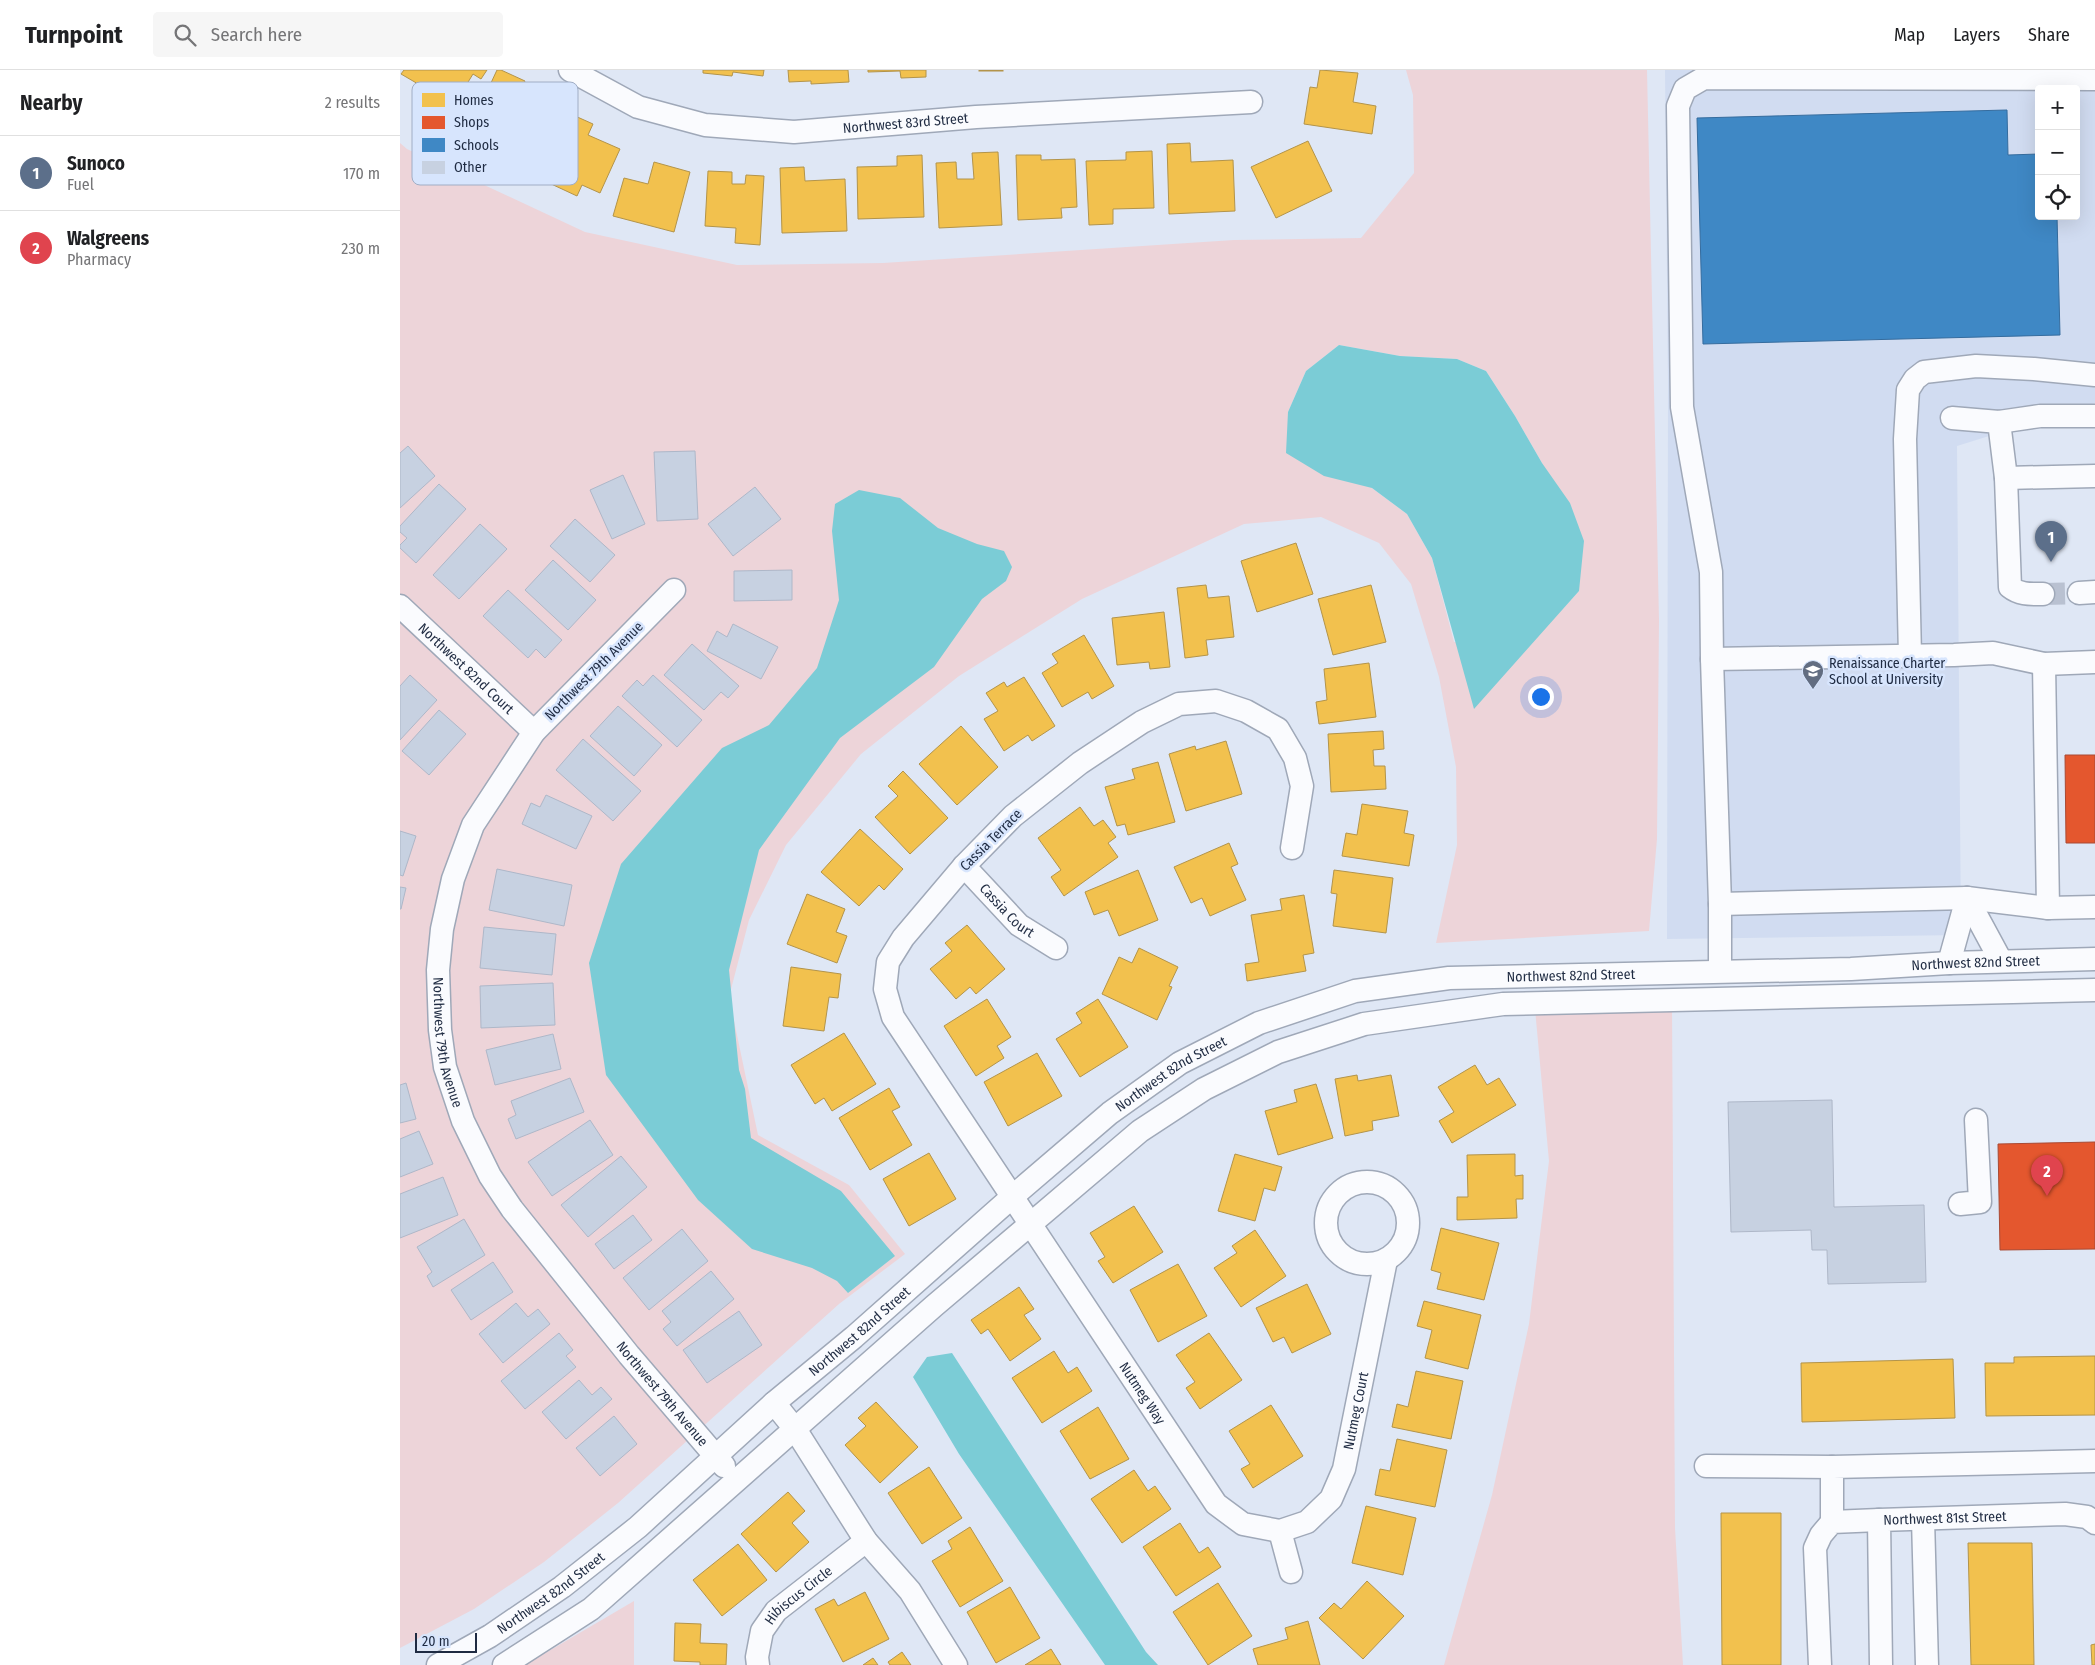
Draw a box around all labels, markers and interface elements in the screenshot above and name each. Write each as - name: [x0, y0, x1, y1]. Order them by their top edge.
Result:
- search box: [153, 12, 503, 57]
- text: Turnpoint: [25, 21, 123, 49]
- icon: search: [171, 21, 199, 49]
- text: Search here: [211, 23, 302, 46]
- text: Map: [1894, 24, 1925, 46]
- text: Layers: [1953, 24, 2000, 46]
- text: Share: [2028, 24, 2070, 46]
- legend: [412, 82, 578, 185]
- map controls: [2035, 85, 2080, 220]
- button: +: [2035, 85, 2080, 130]
- text: Nearby: [20, 90, 82, 116]
- text: Homes: [454, 92, 494, 109]
- text: 2 results: [325, 93, 380, 112]
- street label: Northwest 83rd Street: [842, 109, 969, 136]
- text: Shops: [454, 114, 489, 131]
- button: −: [2035, 130, 2080, 175]
- text: Schools: [454, 137, 499, 154]
- text: Sunoco: [67, 152, 125, 175]
- text: Other: [454, 159, 487, 176]
- text: 1: [33, 164, 39, 183]
- text: 170 m: [343, 164, 380, 183]
- text: Fuel: [67, 175, 94, 194]
- button: locate: [2035, 175, 2080, 220]
- text: Walgreens: [67, 227, 149, 250]
- text: 2: [32, 239, 40, 258]
- text: 230 m: [341, 239, 380, 258]
- text: Pharmacy: [67, 250, 131, 269]
- pin: 1: [2035, 521, 2067, 562]
- street label: Northwest 79th Avenue: [541, 618, 647, 724]
- street label: Northwest 82nd Court: [415, 619, 518, 718]
- place label: Renaissance Charter School at University: [1829, 655, 1945, 688]
- school or university icon: Renaissance Charter School at University: [1801, 659, 1825, 690]
- your location: [1528, 684, 1554, 710]
- street label: Cassia Terrace: [956, 805, 1026, 875]
- street label: Cassia Court: [976, 880, 1038, 941]
- street label: Northwest 82nd Street: [1911, 952, 2041, 974]
- street label: Northwest 82nd Street: [1507, 965, 1636, 985]
- street label: Northwest 79th Avenue: [430, 977, 466, 1110]
- street label: Northwest 82nd Street: [1112, 1032, 1230, 1115]
- pin: 2: [2031, 1155, 2063, 1196]
- street label: Northwest 82nd Street: [805, 1283, 914, 1379]
- street label: Northwest 79th Avenue: [613, 1338, 712, 1450]
- street label: Nutmeg Way: [1116, 1359, 1170, 1428]
- street label: Nutmeg Court: [1340, 1370, 1372, 1451]
- street label: Northwest 81st Street: [1883, 1507, 2007, 1528]
- street label: Northwest 82nd Street: [494, 1548, 608, 1637]
- street label: Hibiscus Circle: [761, 1562, 835, 1628]
- scale bar: [415, 1630, 478, 1653]
- text: 20 m: [422, 1633, 450, 1650]

